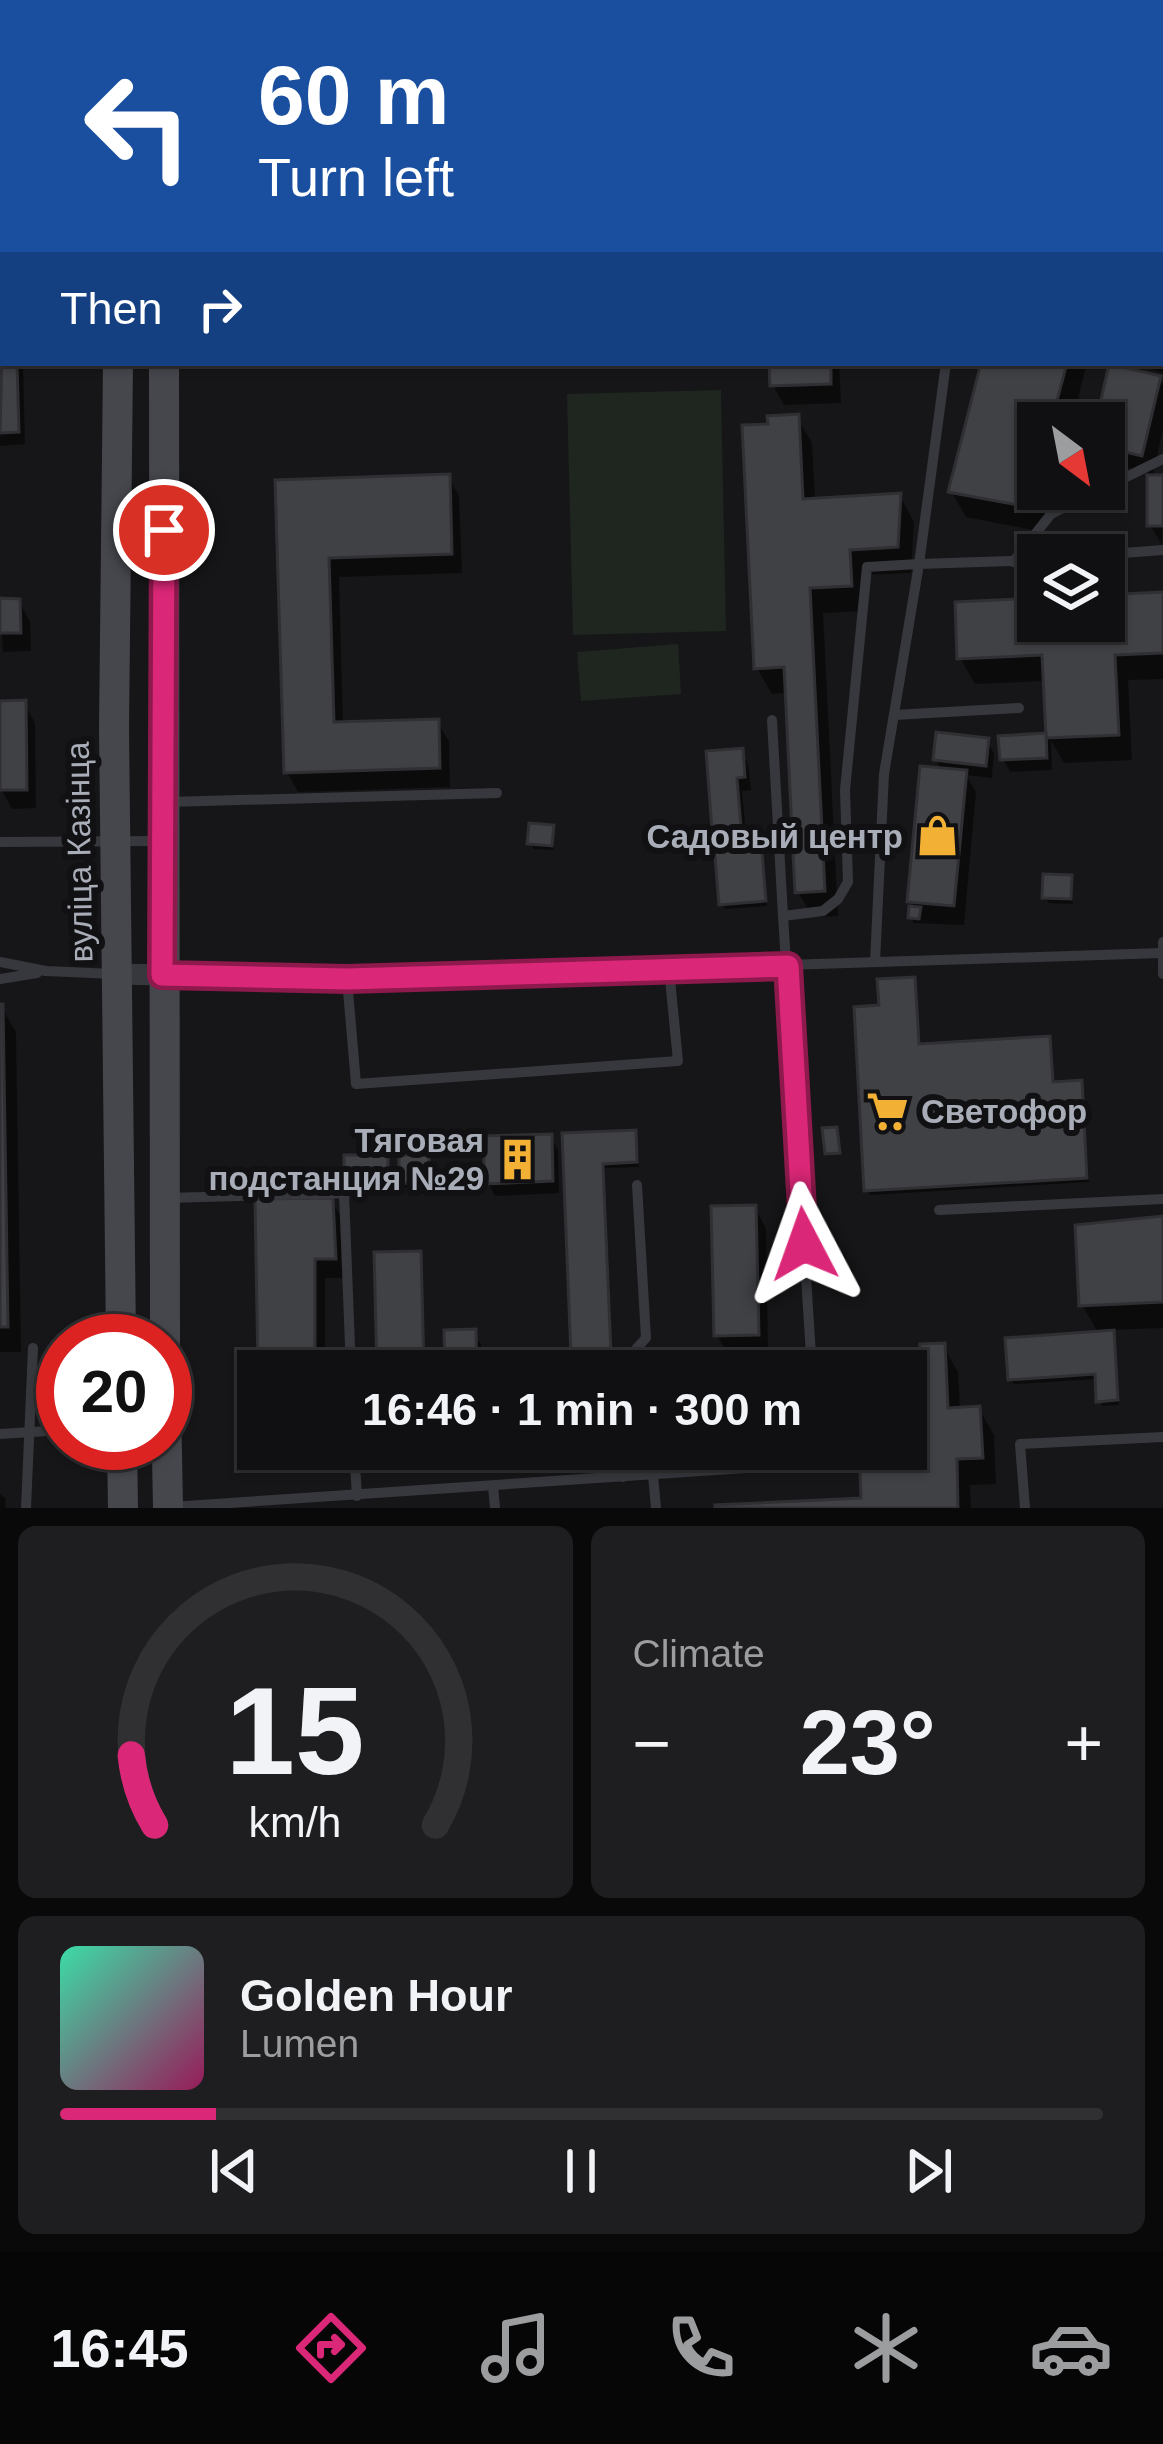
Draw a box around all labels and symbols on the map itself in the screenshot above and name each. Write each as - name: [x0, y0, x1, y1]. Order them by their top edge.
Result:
- north arrow: [1017, 402, 1125, 510]
- pin: [113, 479, 215, 581]
- street label: вуліца Казінца: [59, 741, 99, 963]
- shop icon: Садовый центр: [914, 813, 960, 859]
- place label: Садовый центр: [646, 818, 903, 855]
- supermarket icon: Светофор: [864, 1088, 910, 1134]
- place label: Светофор: [921, 1093, 1087, 1130]
- place label: Тяговая подстанция №29: [209, 1122, 484, 1197]
- building icon: Тяговая подстанция №29: [495, 1136, 541, 1182]
- position arrow: [741, 1181, 867, 1307]
- speed limit sign: 20: [36, 1314, 192, 1470]

